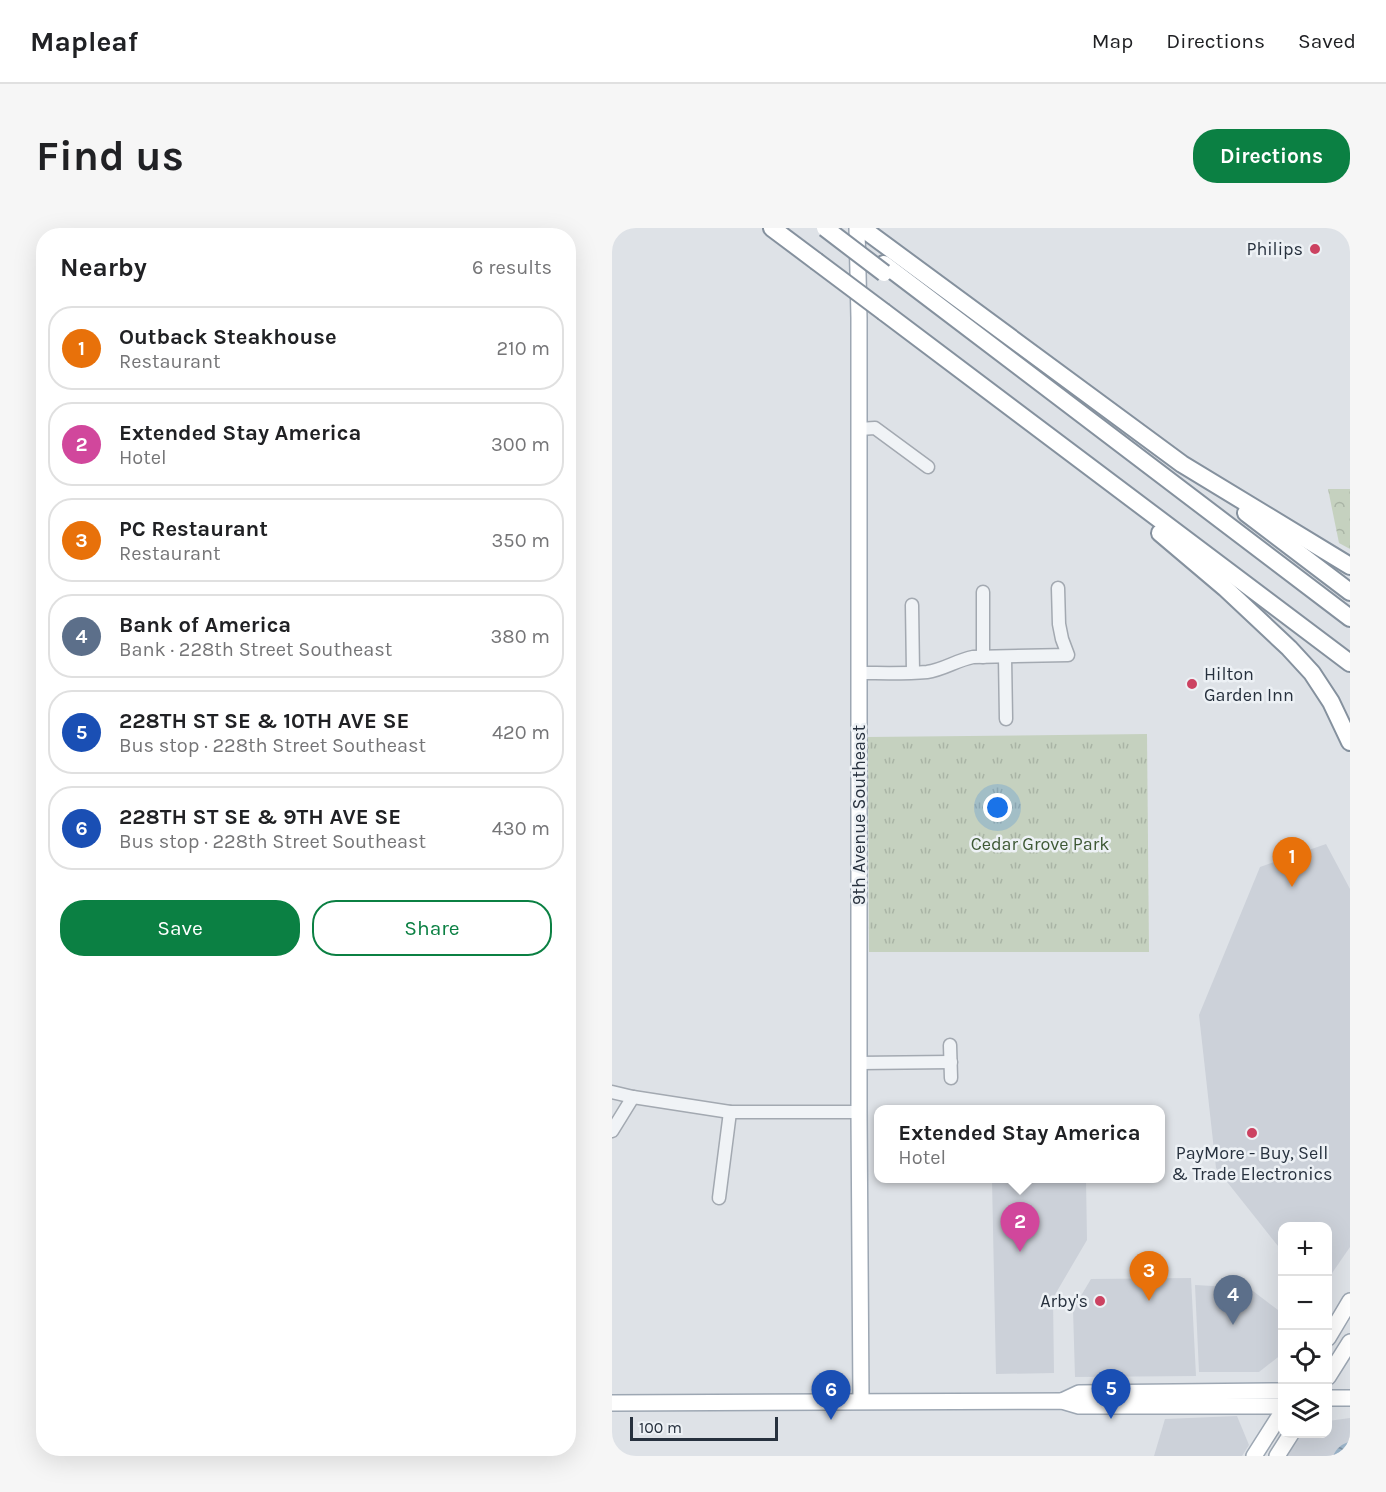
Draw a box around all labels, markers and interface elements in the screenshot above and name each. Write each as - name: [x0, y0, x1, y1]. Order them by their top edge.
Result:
- text: Mapleaf: [30, 25, 138, 58]
- text: Map: [1092, 29, 1133, 53]
- text: Directions: [1166, 29, 1265, 53]
- text: Saved: [1298, 29, 1356, 53]
- button: Directions: [1193, 129, 1350, 183]
- text: Find us: [36, 131, 184, 181]
- place label: Philips: [1246, 238, 1303, 260]
- marker: Philips: [1308, 242, 1322, 256]
- text: Nearby: [60, 252, 147, 283]
- text: 6 results: [472, 256, 552, 279]
- text: Outback Steakhouse: [119, 324, 337, 350]
- text: 1: [78, 337, 85, 360]
- text: 210 m: [496, 337, 550, 360]
- text: Restaurant: [119, 350, 221, 373]
- text: Extended Stay America: [119, 420, 361, 446]
- text: 2: [75, 433, 88, 456]
- text: 300 m: [491, 433, 550, 456]
- text: Hotel: [119, 446, 167, 469]
- text: PC Restaurant: [119, 516, 268, 542]
- text: 3: [75, 529, 88, 552]
- text: 350 m: [492, 529, 550, 552]
- text: Restaurant: [119, 542, 221, 565]
- text: Bank of America: [119, 612, 291, 638]
- text: 4: [76, 625, 87, 648]
- text: 380 m: [491, 625, 550, 648]
- text: Bank · 228th Street Southeast: [119, 638, 392, 661]
- place label: Hilton Garden Inn: [1204, 663, 1294, 706]
- marker: Hilton Garden Inn: [1185, 677, 1199, 691]
- text: 228TH ST SE & 10TH AVE SE: [119, 708, 409, 734]
- text: 5: [76, 721, 87, 744]
- text: 420 m: [492, 721, 550, 744]
- street label: 9th Avenue Southeast: [848, 725, 870, 905]
- text: Bus stop · 228th Street Southeast: [119, 734, 426, 757]
- your location: [983, 793, 1012, 822]
- text: 228TH ST SE & 9TH AVE SE: [119, 804, 401, 830]
- text: 6: [75, 817, 88, 840]
- text: 430 m: [492, 817, 550, 840]
- text: Bus stop · 228th Street Southeast: [119, 830, 426, 853]
- park label: Cedar Grove Park: [971, 833, 1109, 855]
- pin: 1: [1272, 838, 1312, 887]
- button: Save: [60, 900, 300, 956]
- button: Share: [312, 900, 552, 956]
- popup: [874, 1105, 1165, 1183]
- text: Extended Stay America: [898, 1120, 1141, 1146]
- marker: PayMore - Buy, Sell & Trade Electronics: [1245, 1126, 1259, 1140]
- place label: PayMore - Buy, Sell & Trade Electronics: [1172, 1142, 1332, 1185]
- text: Hotel: [898, 1146, 946, 1169]
- pin: 2: [1000, 1202, 1040, 1252]
- map controls: [1278, 1222, 1332, 1438]
- button: +: [1278, 1222, 1332, 1276]
- pin: 3: [1130, 1252, 1168, 1301]
- pin: 4: [1214, 1276, 1252, 1325]
- button: −: [1278, 1276, 1332, 1330]
- place label: Arby's: [1040, 1290, 1088, 1312]
- marker: Arby's: [1093, 1294, 1107, 1308]
- button: locate: [1278, 1330, 1332, 1384]
- pin: 6: [812, 1370, 850, 1420]
- pin: 5: [1092, 1370, 1130, 1419]
- button: layers: [1278, 1384, 1332, 1438]
- scale bar: [630, 1414, 778, 1442]
- text: 100 m: [639, 1418, 682, 1437]

